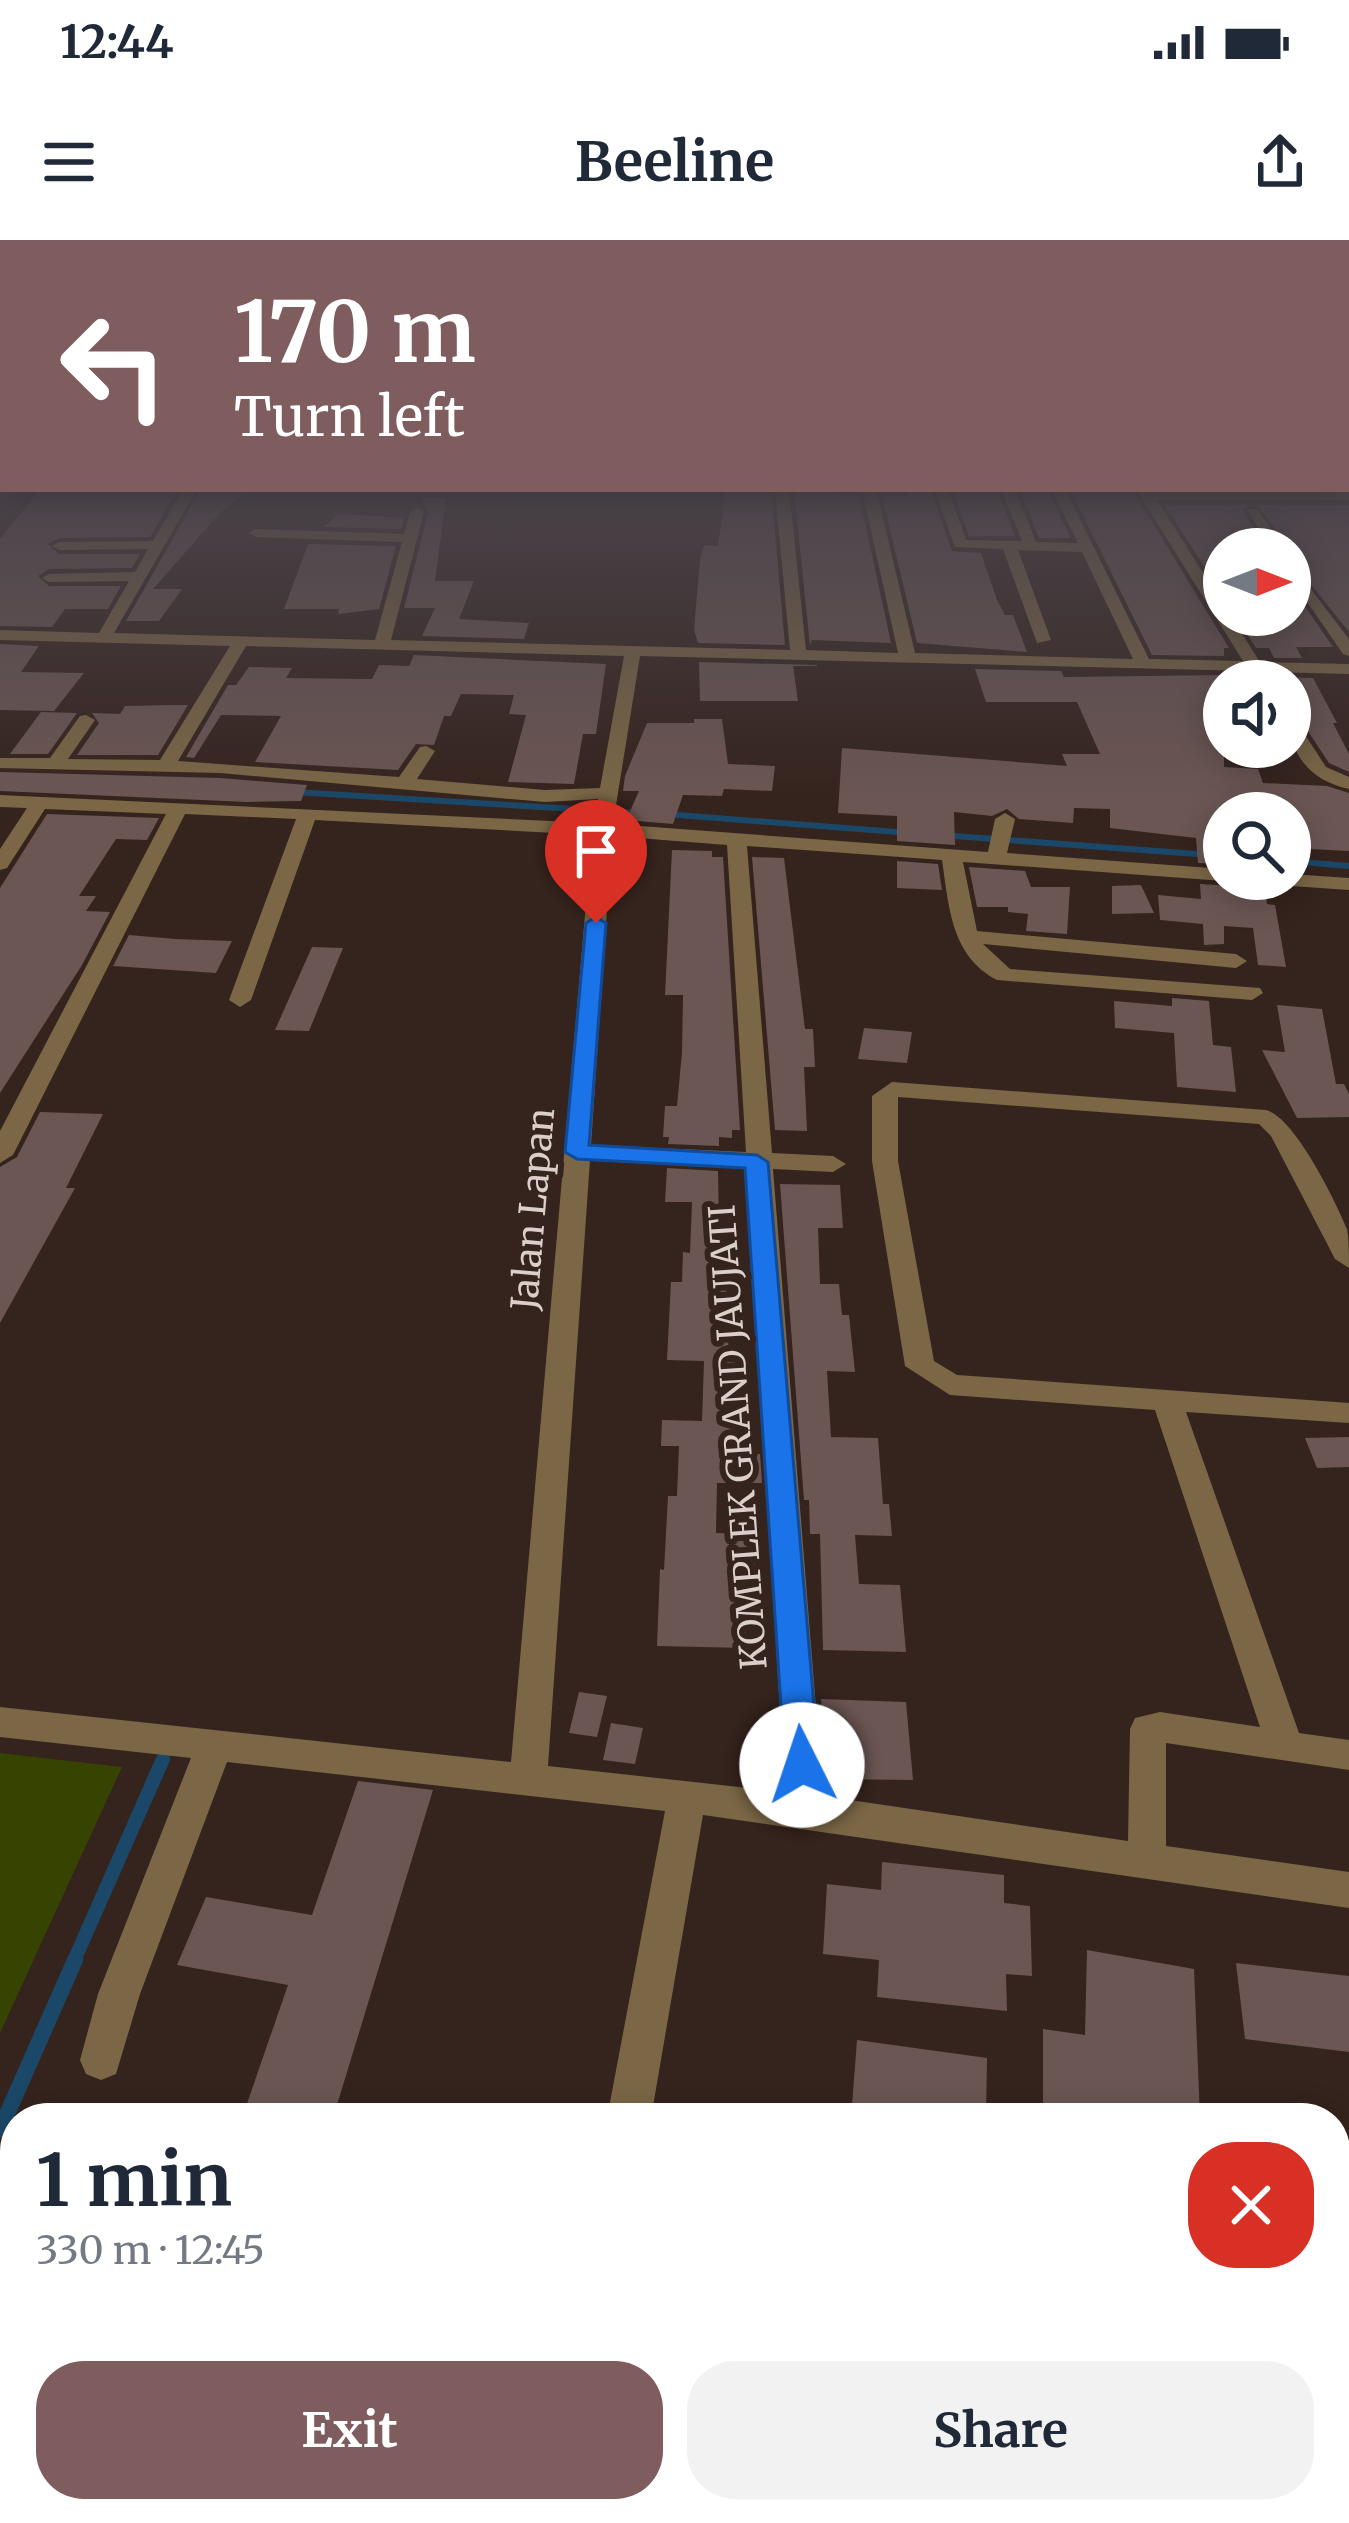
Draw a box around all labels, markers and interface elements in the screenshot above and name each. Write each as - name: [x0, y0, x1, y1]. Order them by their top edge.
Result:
- text: 12:44: [60, 14, 174, 70]
- text: Beeline: [575, 128, 774, 196]
- icon: menu: [36, 129, 102, 195]
- icon: share: [1247, 129, 1313, 195]
- text: 170 m: [234, 279, 476, 385]
- icon: left: [36, 288, 192, 444]
- text: Turn left: [234, 383, 465, 451]
- north arrow: [1203, 528, 1311, 636]
- map controls: [1203, 528, 1311, 900]
- button: sound: [1203, 660, 1311, 768]
- button: search: [1203, 792, 1311, 900]
- pin: [545, 800, 647, 923]
- icon: arrive: [563, 818, 629, 884]
- street label: Jalan Lapan: [502, 1106, 564, 1313]
- street label: KOMPLEK GRAND JAUJATI: [699, 1203, 777, 1671]
- position arrow: [739, 1702, 865, 1828]
- text: 1 min: [36, 2135, 232, 2226]
- button: close: [1188, 2142, 1314, 2268]
- text: 330 m · 12:45: [36, 2226, 265, 2275]
- button: Exit: [36, 2361, 663, 2499]
- button: Share: [687, 2361, 1314, 2499]

